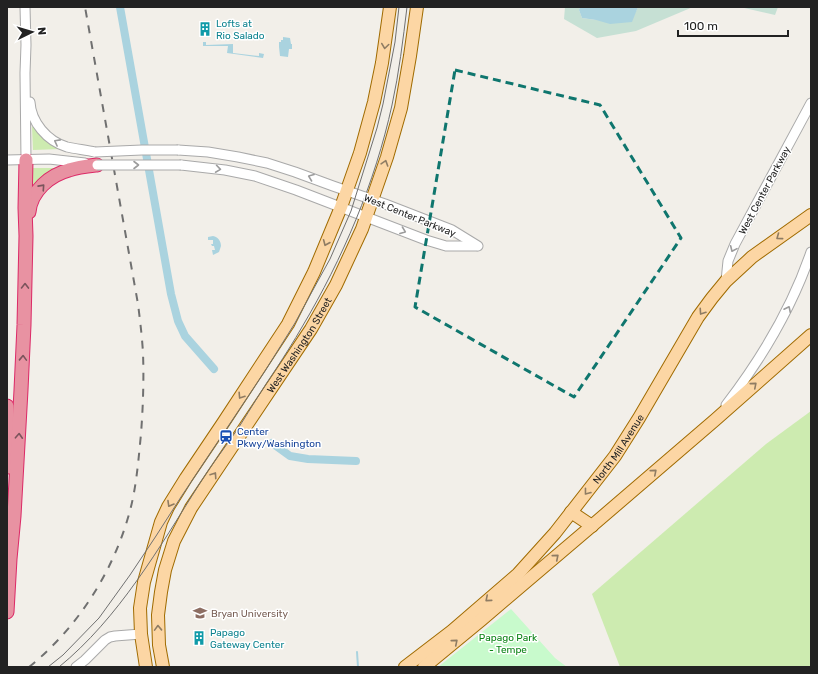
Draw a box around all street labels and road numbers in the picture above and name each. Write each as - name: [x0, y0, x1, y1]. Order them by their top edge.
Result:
- street label: West Center Parkway: [737, 144, 793, 237]
- street label: West Center Parkway: [362, 192, 458, 240]
- street label: West Washington Street: [265, 296, 335, 395]
- street label: North Mill Avenue: [591, 412, 647, 486]

